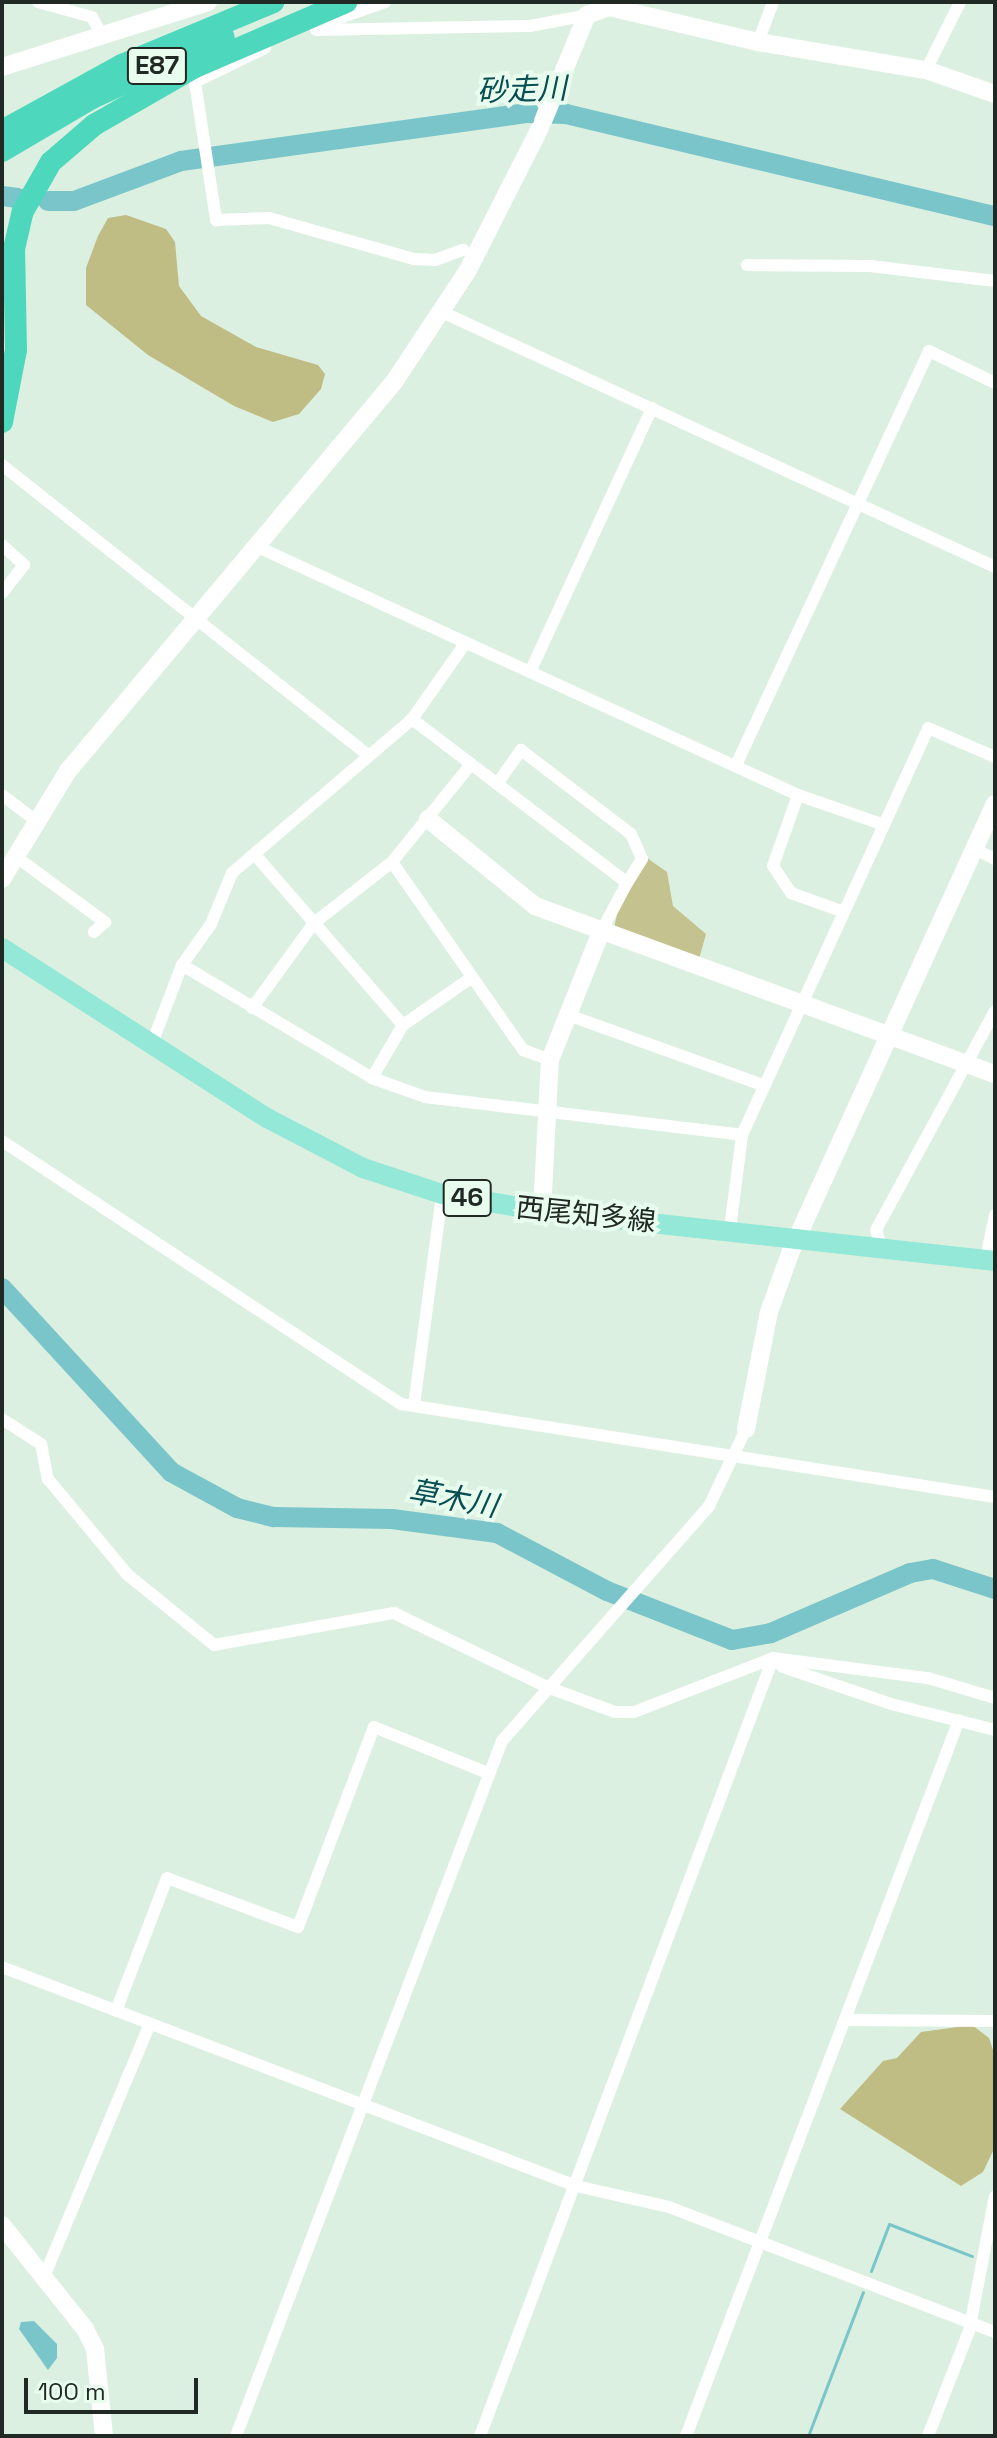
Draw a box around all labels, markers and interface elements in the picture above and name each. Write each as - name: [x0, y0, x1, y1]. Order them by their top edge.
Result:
- road number: E87: [125, 44, 189, 88]
- water label: 砂走川: [476, 70, 568, 110]
- road number: 46: [441, 1176, 493, 1220]
- street label: 西尾知多線: [515, 1190, 657, 1238]
- water label: 草木川: [406, 1473, 500, 1525]
- scale bar: [28, 2362, 202, 2412]
- text: 100 m: [38, 2376, 106, 2407]

